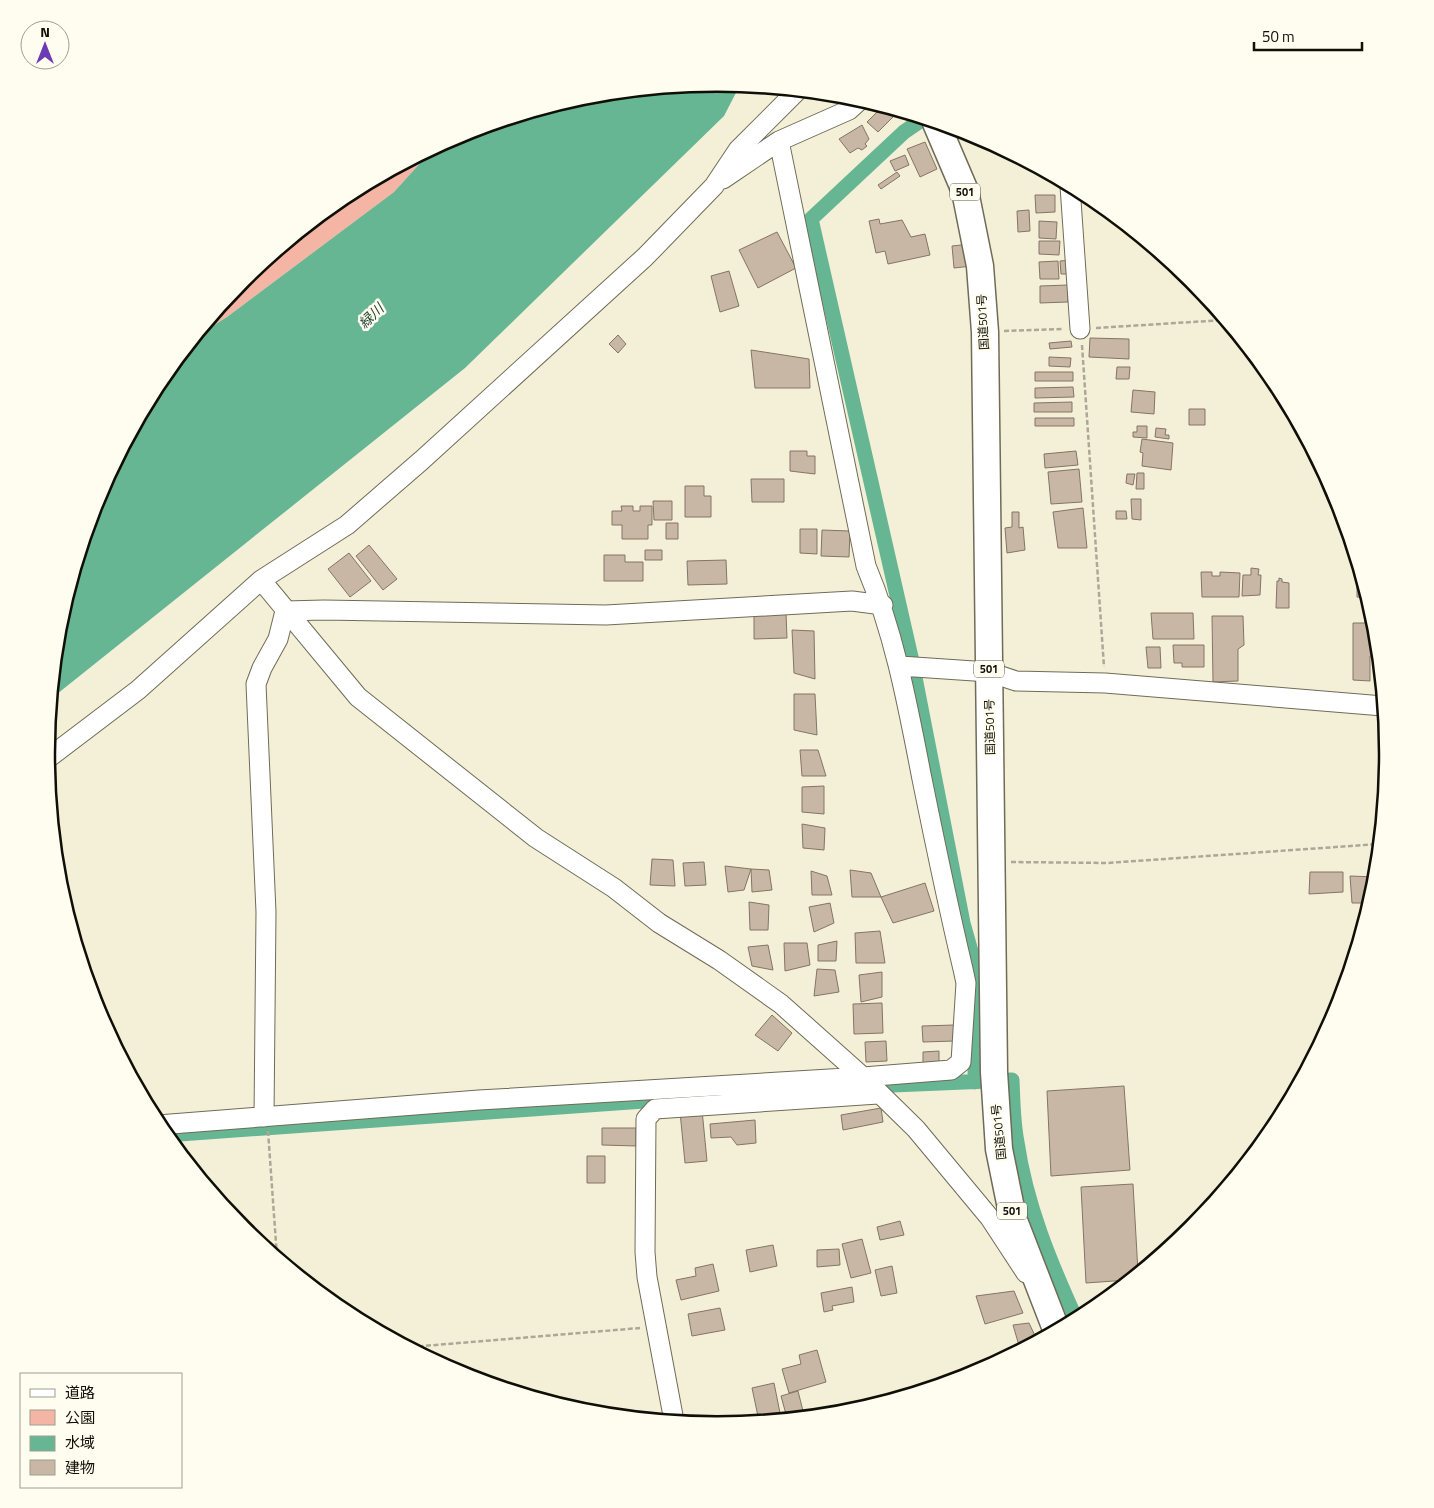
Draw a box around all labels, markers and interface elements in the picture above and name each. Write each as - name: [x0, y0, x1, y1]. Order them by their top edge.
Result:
- north arrow: [20, 20, 70, 70]
- scale bar: [1254, 20, 1362, 52]
- text: N: [40, 21, 50, 42]
- text: 50 m: [1262, 25, 1295, 48]
- road number: 501: [950, 183, 980, 200]
- street label: 国道501号: [972, 293, 993, 351]
- water label: 緑川: [353, 297, 389, 333]
- road number: 501: [974, 661, 1004, 678]
- street label: 国道501号: [980, 699, 999, 755]
- street label: 国道501号: [986, 1103, 1011, 1161]
- road number: 501: [997, 1202, 1027, 1220]
- legend: [20, 1373, 182, 1488]
- text: 道路: [65, 1381, 95, 1404]
- text: 公園: [65, 1406, 95, 1429]
- text: 水域: [65, 1431, 95, 1454]
- text: 建物: [65, 1456, 95, 1479]

